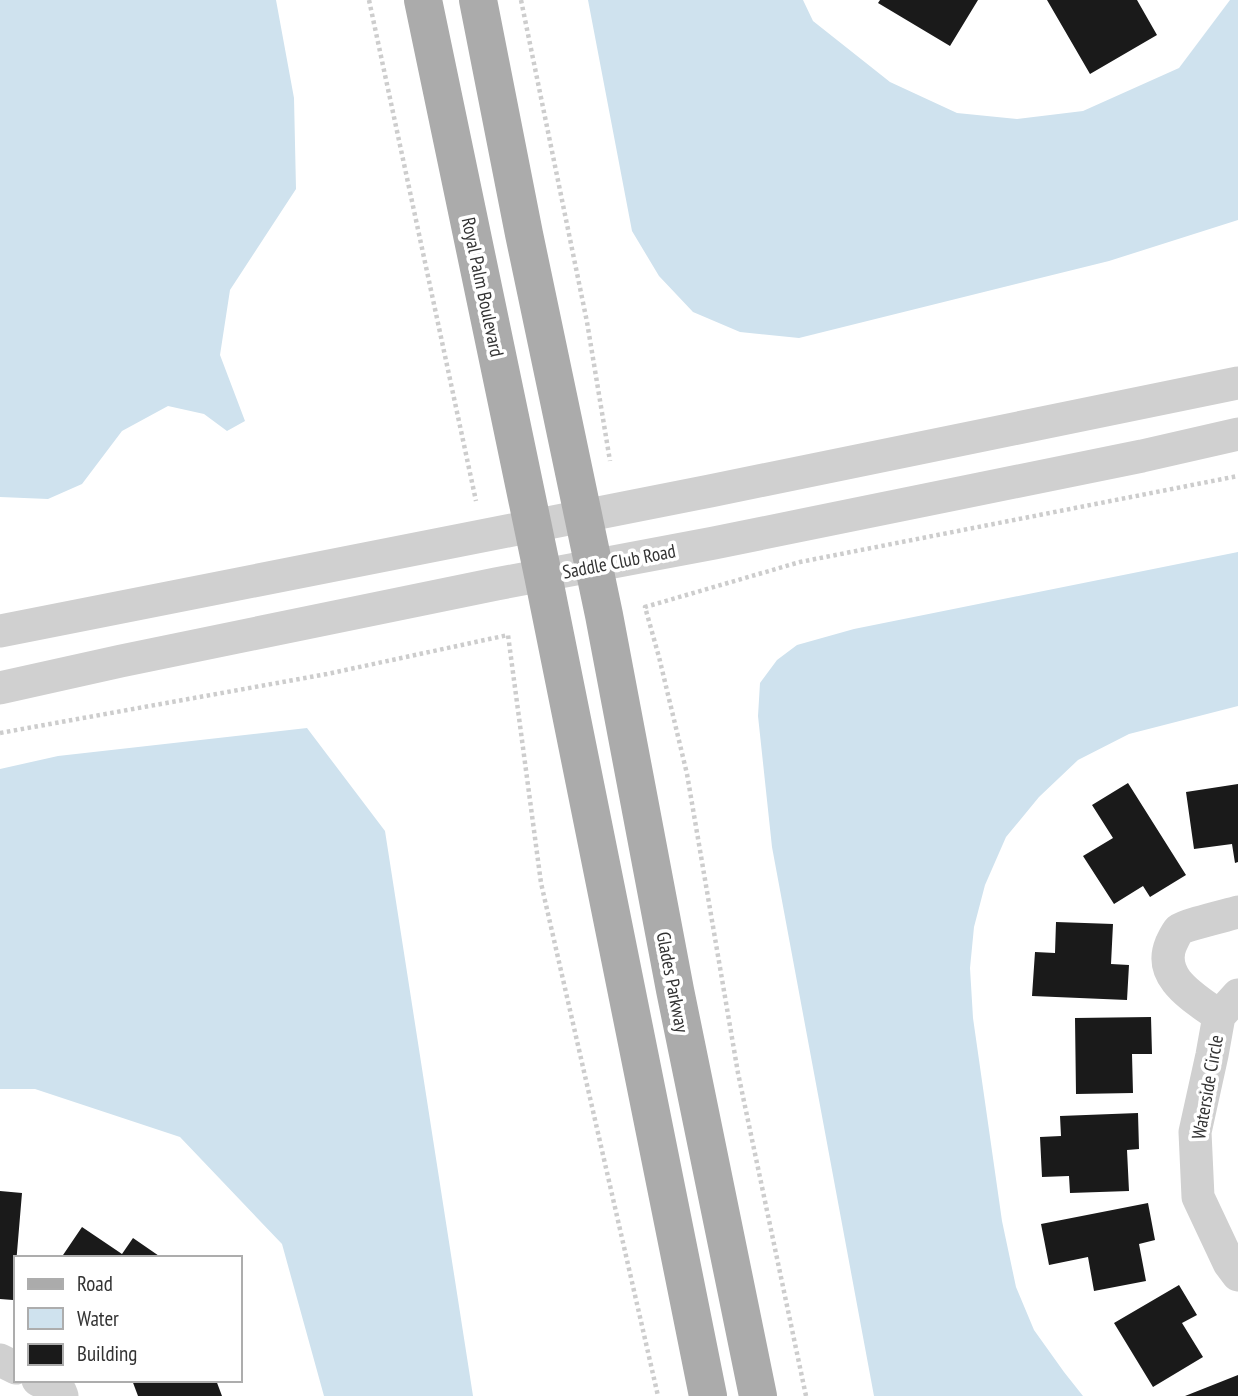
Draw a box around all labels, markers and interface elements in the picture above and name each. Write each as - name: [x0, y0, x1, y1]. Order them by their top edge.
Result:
- street label: Royal Palm Boulevard: [457, 215, 509, 359]
- street label: Saddle Club Road: [560, 538, 678, 584]
- street label: Glades Parkway: [651, 930, 695, 1035]
- street label: Waterside Circle: [1186, 1033, 1228, 1141]
- legend: [14, 1256, 242, 1382]
- text: Road: [77, 1270, 113, 1297]
- text: Water: [77, 1305, 119, 1332]
- text: Building: [77, 1340, 137, 1367]

